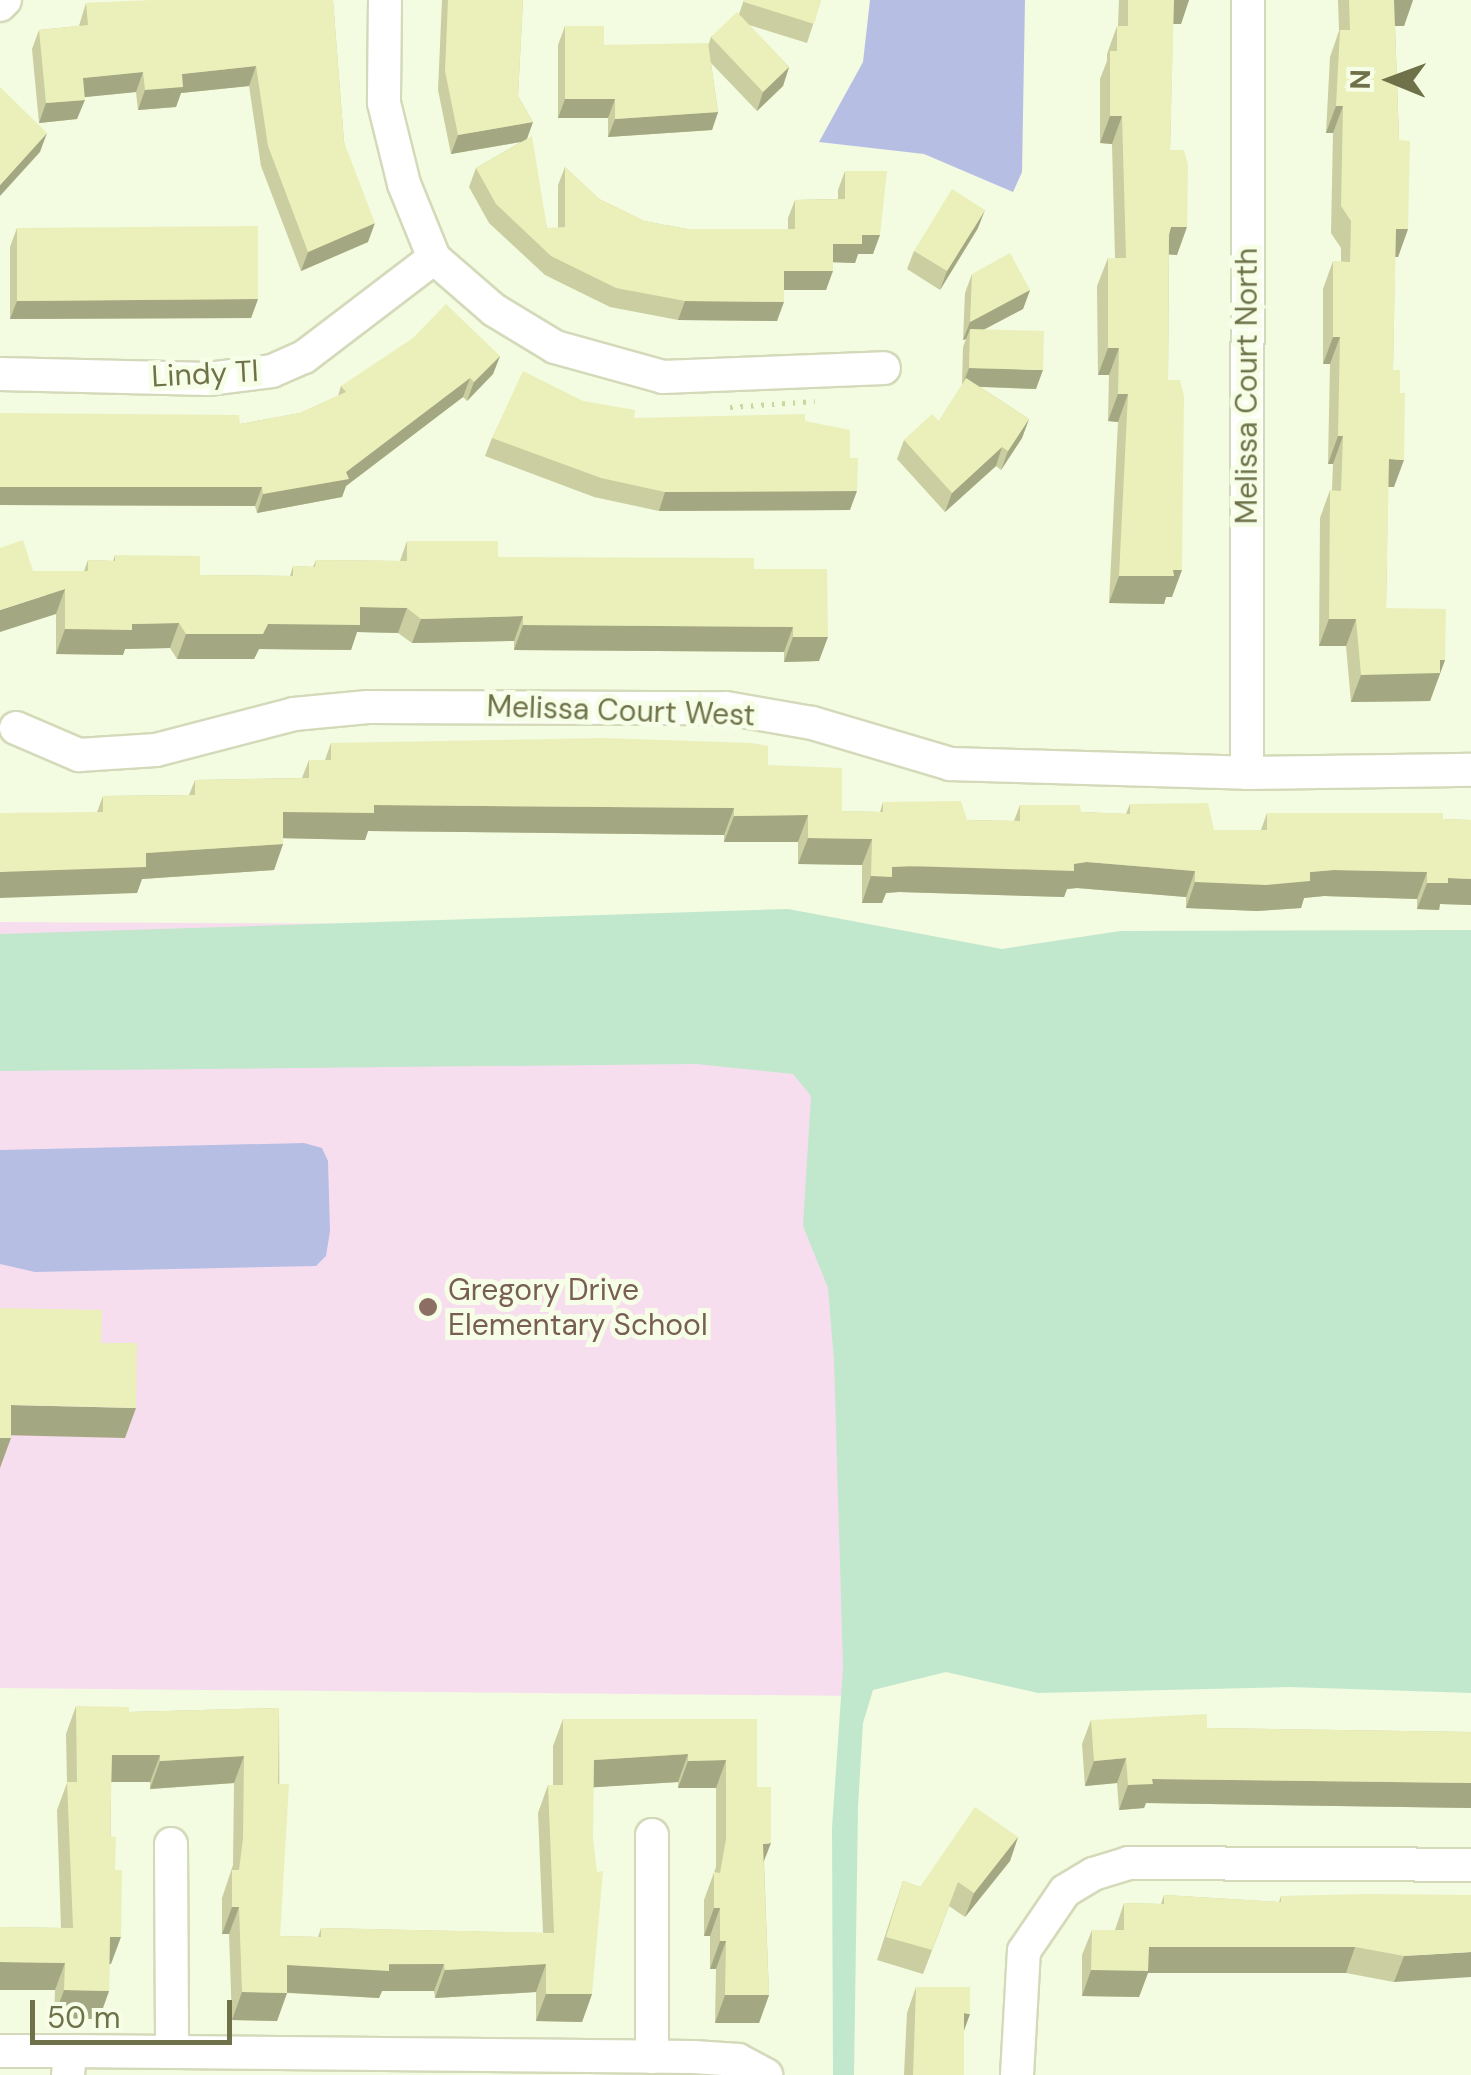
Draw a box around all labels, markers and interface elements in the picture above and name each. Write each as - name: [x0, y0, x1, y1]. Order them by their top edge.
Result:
- north arrow: [1341, 30, 1441, 130]
- text: N: [1342, 69, 1379, 90]
- street label: Melissa Court North: [1229, 248, 1265, 524]
- street label: Lindy Tl: [151, 353, 259, 395]
- street label: Melissa Court West: [486, 688, 756, 734]
- place label: Gregory Drive Elementary School: [448, 1272, 708, 1342]
- marker: Gregory Drive Elementary School: [417, 1296, 439, 1318]
- scale bar: [35, 1980, 238, 2042]
- text: 50 m: [47, 1998, 121, 2037]

